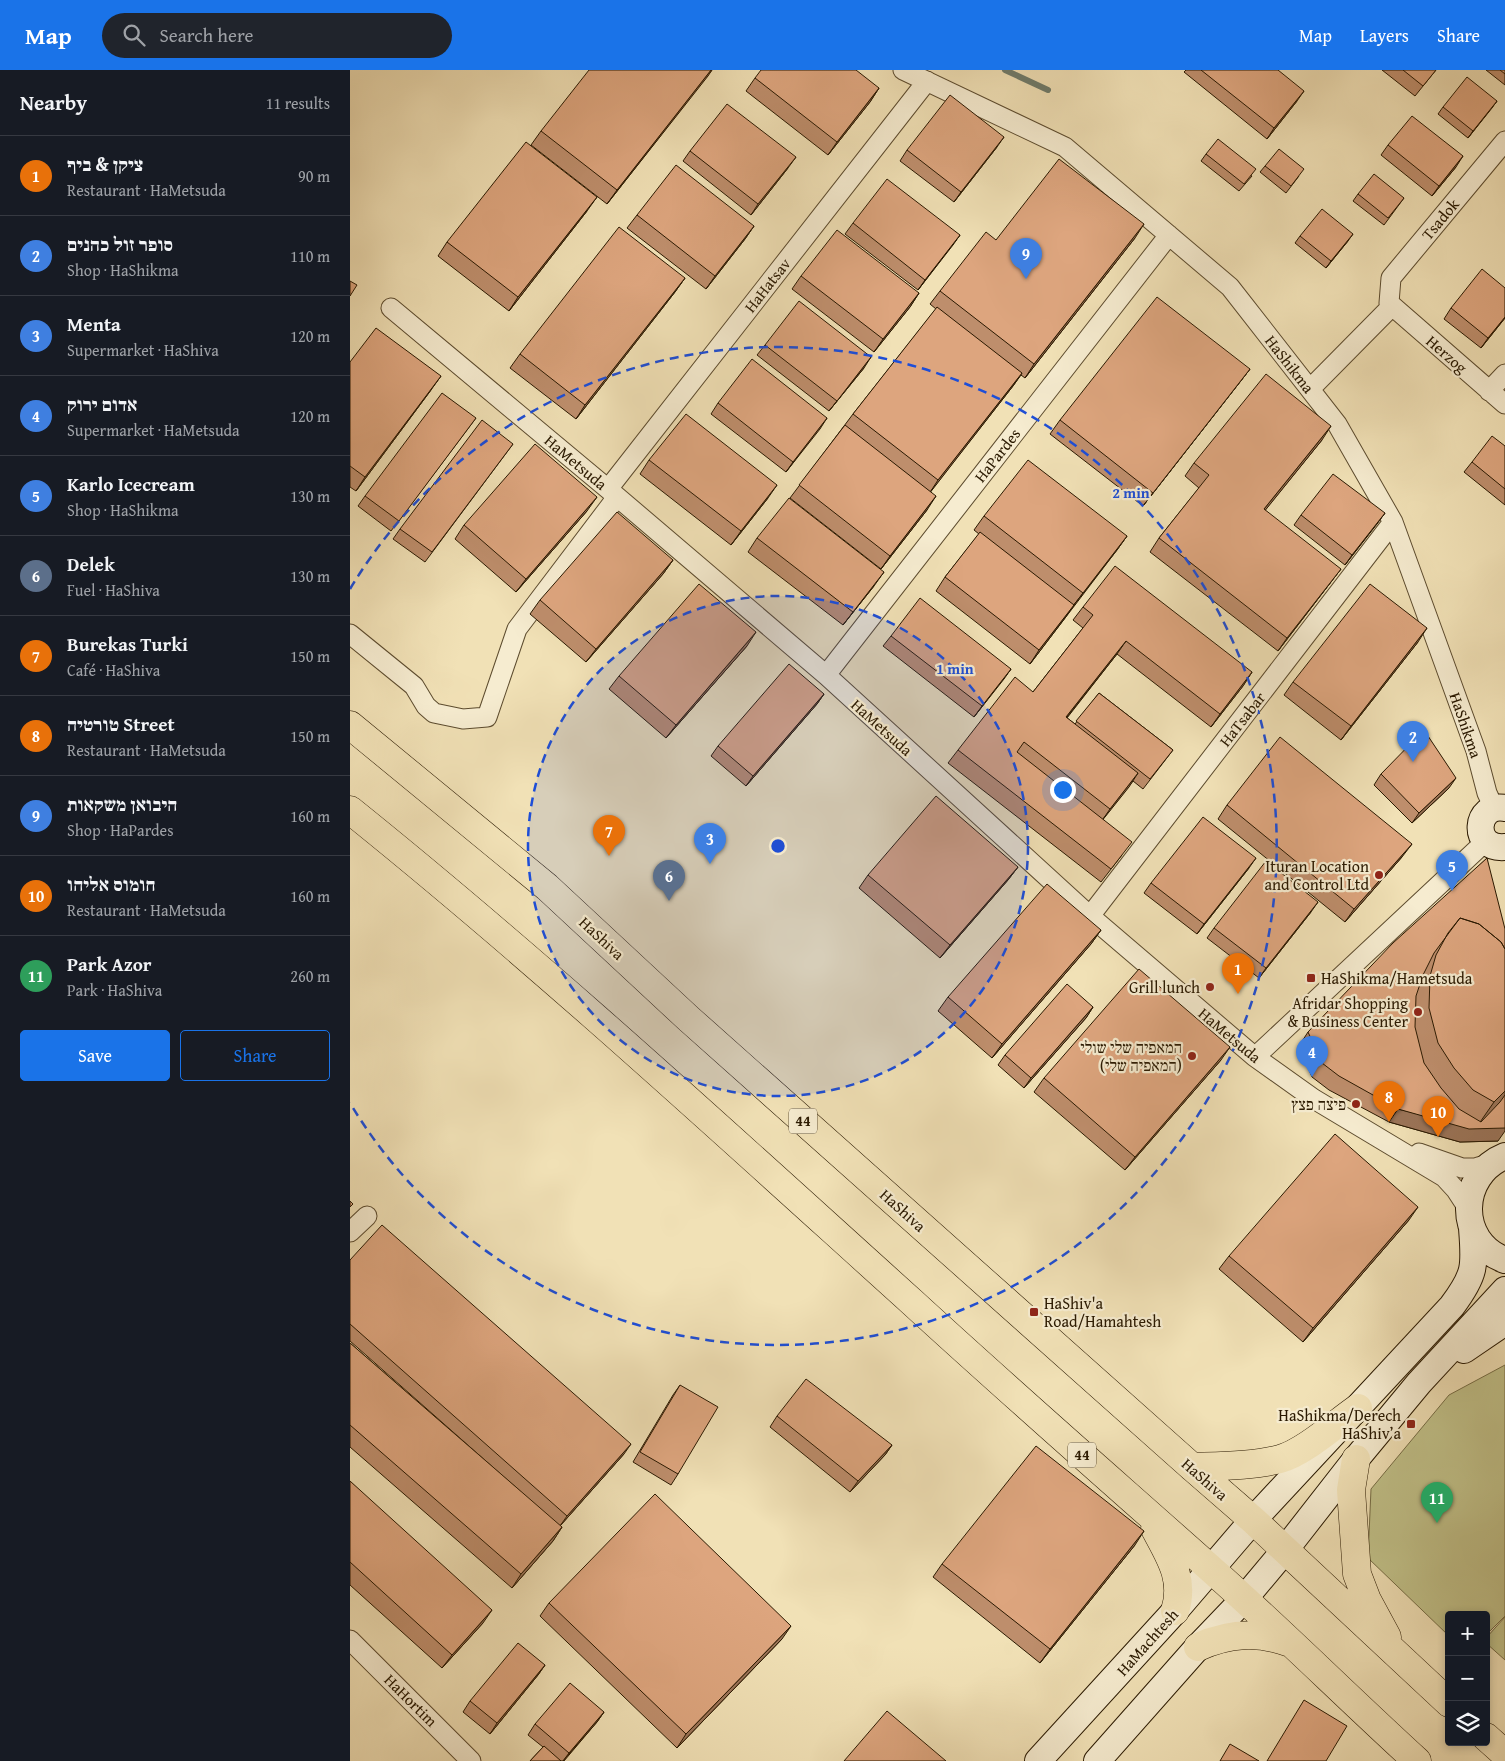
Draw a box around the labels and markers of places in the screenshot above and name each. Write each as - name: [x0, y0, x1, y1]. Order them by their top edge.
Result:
- pin: 9: [1010, 238, 1042, 279]
- pin: 2: [1397, 721, 1429, 762]
- pin: 7: [593, 815, 625, 856]
- pin: 3: [694, 823, 726, 864]
- centre of rings: [769, 837, 787, 855]
- pin: 5: [1436, 850, 1468, 891]
- place label: Ituran Location and Control Ltd: [1264, 854, 1369, 896]
- pin: 6: [653, 860, 685, 901]
- marker: Ituran Location and Control Ltd: [1373, 869, 1385, 881]
- pin: 1: [1222, 953, 1254, 994]
- place label: HaShikma/Hametsuda: [1321, 966, 1473, 990]
- marker: HaShikma/Hametsuda: [1305, 972, 1317, 984]
- place label: Grill lunch: [1129, 975, 1200, 999]
- marker: Grill lunch: [1204, 981, 1216, 993]
- place label: Afridar Shopping & Business Center: [1287, 991, 1408, 1033]
- marker: Afridar Shopping & Business Center: [1412, 1006, 1424, 1018]
- place label: המאפיה שלי שולי (המאפיה שלי): [1080, 1035, 1182, 1077]
- pin: 4: [1296, 1036, 1328, 1077]
- marker: המאפיה שלי שולי (המאפיה שלי): [1186, 1050, 1198, 1062]
- pin: 8: [1373, 1081, 1405, 1122]
- place label: פיצה פצץ: [1291, 1092, 1346, 1116]
- pin: 10: [1422, 1096, 1454, 1137]
- marker: פיצה פצץ: [1350, 1098, 1362, 1110]
- place label: HaShiv'a Road/Hamahtesh: [1044, 1291, 1161, 1333]
- marker: HaShiv'a Road/Hamahtesh: [1028, 1306, 1040, 1318]
- place label: HaShikma/Derech HaShiv’a: [1278, 1403, 1401, 1445]
- marker: HaShikma/Derech HaShiv’a: [1405, 1418, 1417, 1430]
- pin: 11: [1421, 1482, 1453, 1523]

